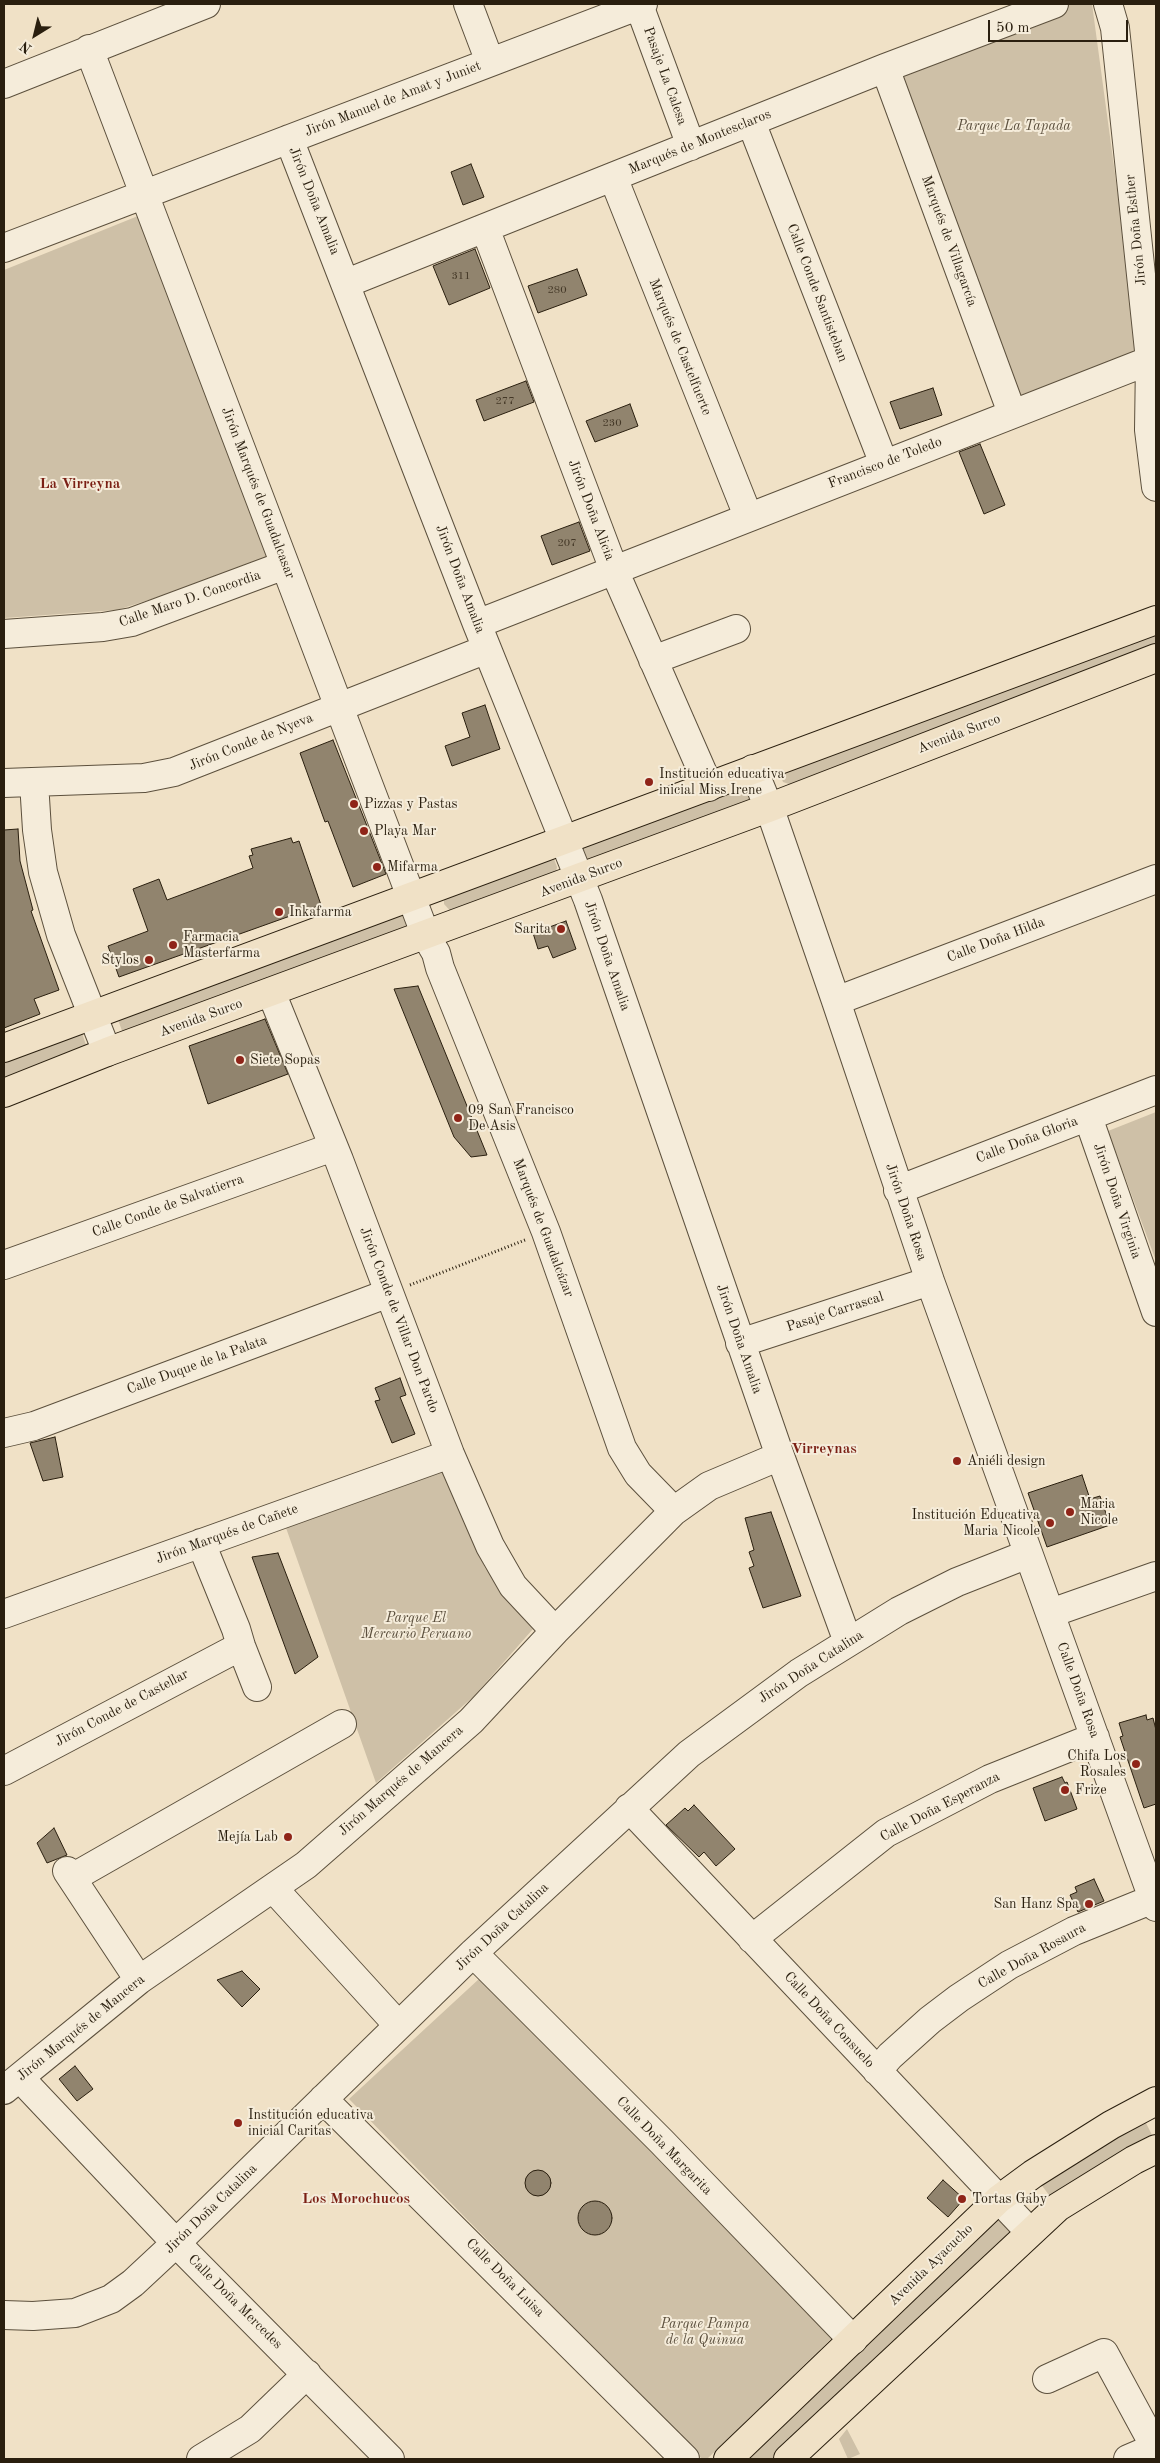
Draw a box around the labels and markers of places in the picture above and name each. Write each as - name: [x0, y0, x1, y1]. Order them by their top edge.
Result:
- place label: Institución educativa inicial Miss Irene: [659, 766, 784, 799]
- marker: Institución educativa inicial Miss Irene: [643, 776, 655, 788]
- place label: Pizzas y Pastas: [364, 796, 458, 812]
- marker: Pizzas y Pastas: [348, 798, 360, 810]
- place label: Playa Mar: [374, 823, 436, 839]
- marker: Playa Mar: [358, 825, 370, 837]
- place label: Mifarma: [387, 859, 438, 875]
- marker: Mifarma: [371, 861, 383, 873]
- place label: Inkafarma: [289, 904, 352, 920]
- marker: Inkafarma: [273, 906, 285, 918]
- place label: Sarita: [514, 921, 551, 937]
- marker: Sarita: [555, 923, 567, 935]
- place label: Farmacia Masterfarma: [183, 929, 260, 962]
- marker: Farmacia Masterfarma: [167, 939, 179, 951]
- place label: Stylos: [101, 952, 139, 968]
- marker: Stylos: [143, 954, 155, 966]
- place label: Siete Sopas: [250, 1052, 320, 1068]
- marker: Siete Sopas: [234, 1054, 246, 1066]
- place label: 09 San Francisco De Asis: [468, 1102, 574, 1134]
- marker: 09 San Francisco De Asis: [452, 1112, 464, 1124]
- place label: Aniéli design: [967, 1453, 1046, 1469]
- marker: Aniéli design: [951, 1455, 963, 1467]
- place label: Maria Nicole: [1080, 1496, 1118, 1528]
- marker: Maria Nicole: [1064, 1506, 1076, 1518]
- place label: Institución Educativa Maria Nicole: [911, 1507, 1040, 1540]
- marker: Institución Educativa Maria Nicole: [1044, 1517, 1056, 1529]
- place label: Chifa Los Rosales: [1067, 1748, 1126, 1780]
- marker: Chifa Los Rosales: [1130, 1758, 1142, 1770]
- place label: Frize: [1075, 1782, 1107, 1798]
- marker: Frize: [1059, 1784, 1071, 1796]
- place label: Mejía Lab: [217, 1829, 278, 1845]
- marker: Mejía Lab: [282, 1831, 294, 1843]
- place label: San Hanz Spa: [993, 1896, 1079, 1912]
- marker: San Hanz Spa: [1083, 1898, 1095, 1910]
- place label: Institución educativa inicial Caritas: [248, 2107, 373, 2140]
- marker: Institución educativa inicial Caritas: [232, 2117, 244, 2129]
- place label: Tortas Gaby: [972, 2191, 1047, 2207]
- marker: Tortas Gaby: [956, 2193, 968, 2205]

